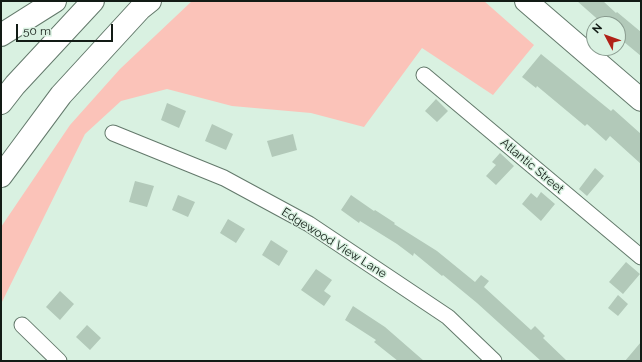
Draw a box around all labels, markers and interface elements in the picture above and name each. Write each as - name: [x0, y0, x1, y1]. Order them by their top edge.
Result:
- scale bar: [18, 16, 115, 42]
- north arrow: [586, 16, 626, 56]
- text: N: [590, 21, 605, 36]
- text: 50 m: [23, 24, 51, 38]
- street label: Atlantic Street: [497, 135, 567, 197]
- street label: Edgewood View Lane: [279, 205, 389, 281]

